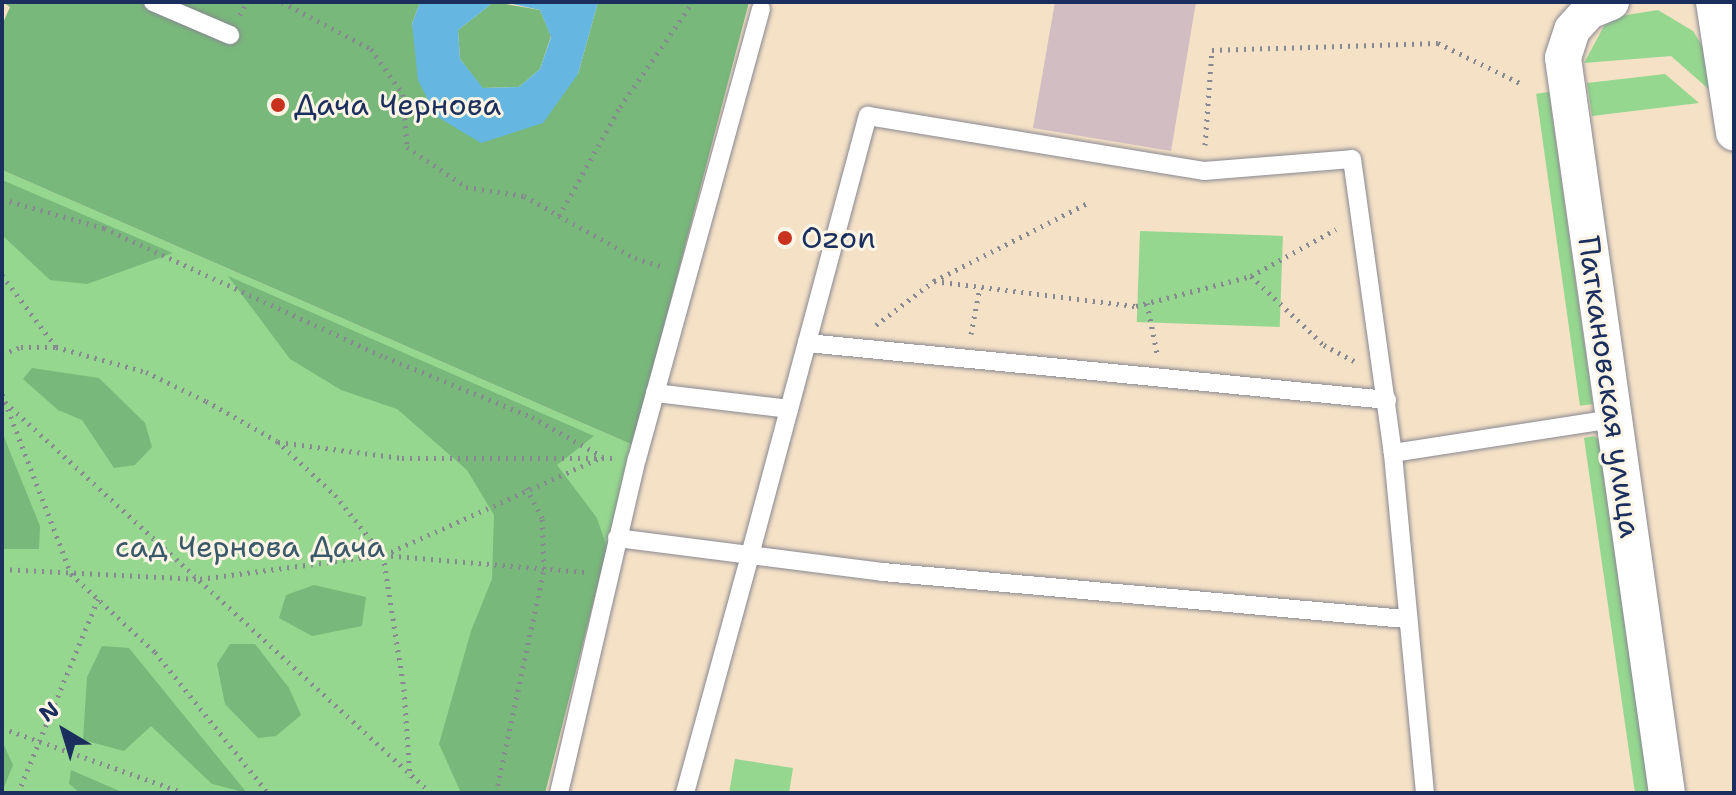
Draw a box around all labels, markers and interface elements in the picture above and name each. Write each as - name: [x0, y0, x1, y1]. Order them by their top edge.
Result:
- place label: Дача Чернова: [294, 87, 501, 123]
- marker: Дача Чернова: [269, 96, 287, 114]
- place label: Ozon: [801, 220, 876, 256]
- marker: Ozon: [776, 229, 794, 247]
- street label: Паткановская улица: [1570, 234, 1648, 540]
- park label: сад Чернова Дача: [115, 529, 385, 565]
- north arrow: [24, 691, 104, 771]
- text: N: [33, 695, 65, 728]

